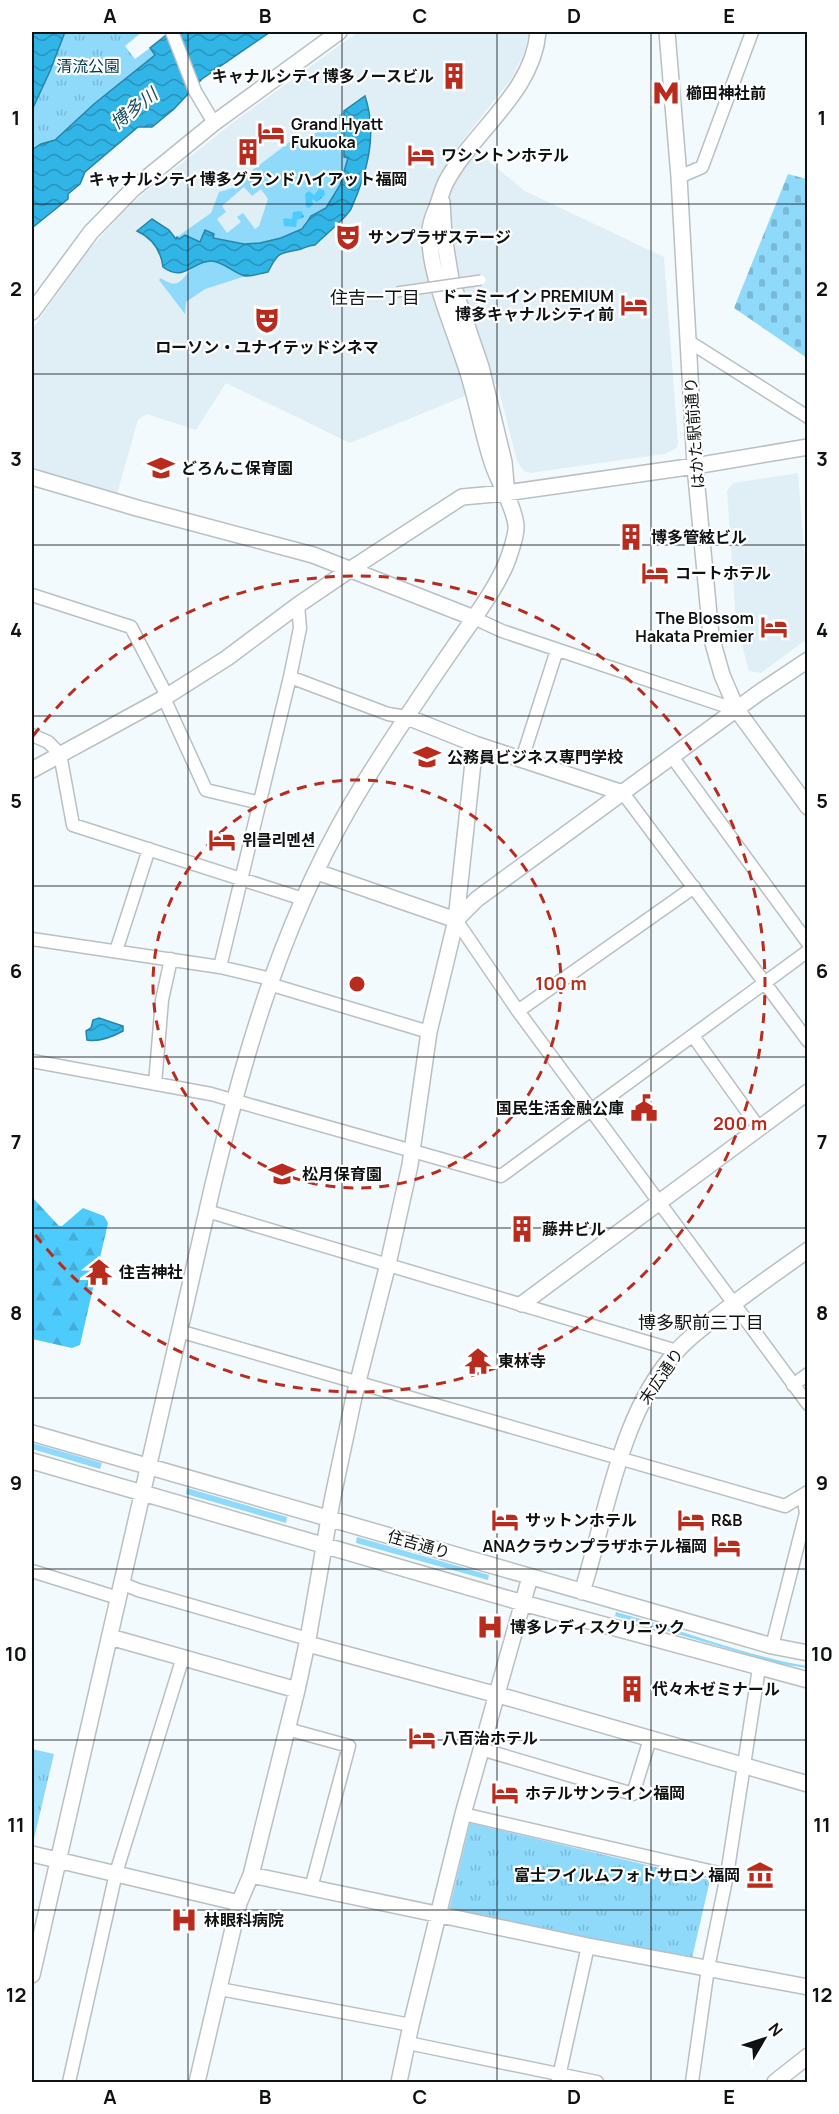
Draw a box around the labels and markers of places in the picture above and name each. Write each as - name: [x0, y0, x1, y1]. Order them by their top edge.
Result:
- building icon: キャナルシティ博多ノースビル: [439, 61, 469, 91]
- place label: キャナルシティ博多ノースビル: [212, 65, 434, 87]
- metro station icon: 櫛田神社前: [651, 78, 681, 108]
- place label: 櫛田神社前: [686, 82, 766, 104]
- place label: Grand Hyatt Fukuoka: [291, 113, 383, 153]
- hotel icon: Grand Hyatt Fukuoka: [256, 118, 286, 148]
- building icon: キャナルシティ博多グランドハイアット福岡: [233, 137, 263, 167]
- hotel icon: ワシントンホテル: [406, 140, 436, 170]
- place label: ワシントンホテル: [441, 144, 569, 166]
- place label: キャナルシティ博多グランドハイアット福岡: [89, 168, 407, 190]
- theatre icon: サンプラザステージ: [333, 222, 363, 252]
- place label: サンプラザステージ: [368, 226, 511, 248]
- place label: ドーミーイン PREMIUM 博多キャナルシティ前: [441, 285, 614, 325]
- hotel icon: ドーミーイン PREMIUM 博多キャナルシティ前: [619, 290, 649, 320]
- theatre icon: ローソン・ユナイテッドシネマ: [252, 305, 282, 335]
- place label: ローソン・ユナイテッドシネマ: [155, 336, 379, 358]
- school or university icon: どろんこ保育園: [146, 453, 176, 483]
- place label: どろんこ保育園: [181, 457, 293, 479]
- building icon: 博多管絃ビル: [616, 522, 646, 552]
- place label: 博多管絃ビル: [651, 526, 747, 548]
- hotel icon: コートホテル: [640, 558, 670, 588]
- place label: コートホテル: [675, 562, 771, 584]
- place label: The Blossom Hakata Premier: [635, 607, 754, 647]
- hotel icon: The Blossom Hakata Premier: [759, 612, 789, 642]
- school or university icon: 公務員ビジネス専門学校: [412, 742, 442, 772]
- place label: 公務員ビジネス専門学校: [447, 746, 623, 768]
- hotel icon: 위클리멘션: [207, 825, 237, 855]
- place label: 위클리멘션: [242, 829, 316, 851]
- centre of rings: [347, 974, 367, 994]
- public building icon: 国民生活金融公庫: [629, 1093, 659, 1123]
- place label: 国民生活金融公庫: [496, 1097, 624, 1119]
- school or university icon: 松月保育園: [267, 1159, 297, 1189]
- place label: 松月保育園: [302, 1163, 382, 1185]
- building icon: 藤井ビル: [507, 1214, 537, 1244]
- place label: 藤井ビル: [542, 1218, 606, 1240]
- temple icon: 住吉神社: [84, 1257, 114, 1287]
- place label: 住吉神社: [118, 1261, 183, 1283]
- temple icon: 東林寺: [463, 1346, 493, 1376]
- place label: 東林寺: [498, 1350, 546, 1372]
- hotel icon: サットンホテル: [490, 1505, 520, 1535]
- hotel icon: R&B: [676, 1505, 706, 1535]
- place label: サットンホテル: [525, 1509, 637, 1531]
- place label: R&B: [711, 1509, 742, 1531]
- hotel icon: ANAクラウンプラザホテル福岡: [712, 1531, 742, 1561]
- place label: ANAクラウンプラザホテル福岡: [483, 1535, 707, 1557]
- hospital icon: 博多レディスクリニック: [475, 1612, 505, 1642]
- place label: 博多レディスクリニック: [510, 1616, 685, 1638]
- building icon: 代々木ゼミナール: [617, 1674, 647, 1704]
- place label: 代々木ゼミナール: [652, 1678, 780, 1700]
- hotel icon: 八百治ホテル: [407, 1723, 437, 1753]
- place label: 八百治ホテル: [442, 1727, 538, 1749]
- hotel icon: ホテルサンライン福岡: [490, 1778, 520, 1808]
- place label: ホテルサンライン福岡: [525, 1782, 685, 1804]
- museum icon: 富士フイルムフォトサロン 福岡: [745, 1860, 775, 1890]
- place label: 富士フイルムフォトサロン 福岡: [514, 1864, 740, 1886]
- hospital icon: 林眼科病院: [169, 1905, 199, 1935]
- place label: 林眼科病院: [204, 1909, 284, 1931]

